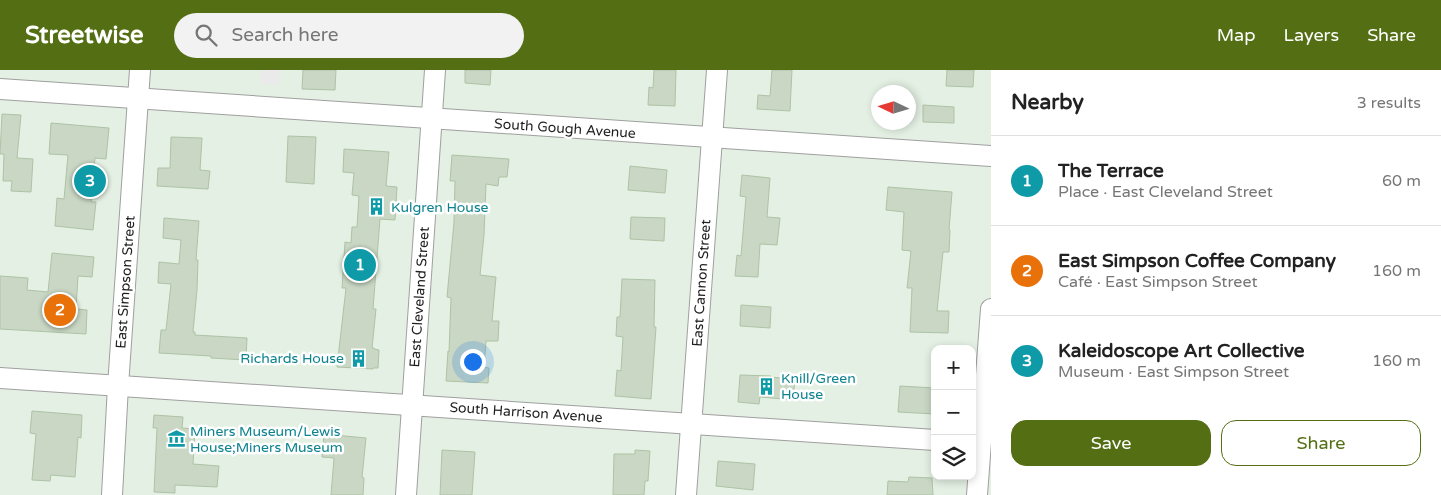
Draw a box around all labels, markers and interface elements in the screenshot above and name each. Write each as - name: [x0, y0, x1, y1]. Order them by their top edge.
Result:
- search box: [174, 13, 524, 58]
- text: Streetwise: [25, 21, 144, 50]
- icon: search: [192, 21, 220, 49]
- text: Search here: [232, 24, 338, 46]
- text: Map: [1217, 24, 1256, 46]
- text: Layers: [1284, 24, 1339, 46]
- text: Share: [1367, 24, 1416, 46]
- north arrow: [871, 85, 916, 130]
- text: Nearby: [1011, 90, 1084, 115]
- text: 3 results: [1357, 93, 1421, 113]
- street label: South Gough Avenue: [494, 115, 636, 142]
- text: The Terrace: [1058, 160, 1164, 182]
- pin: 3: [74, 162, 106, 200]
- text: 1: [1022, 171, 1032, 191]
- text: 60 m: [1382, 171, 1421, 191]
- text: Place · East Cleveland Street: [1058, 182, 1273, 202]
- building icon: Kulgren House: [367, 197, 387, 217]
- place label: Kulgren House: [391, 199, 489, 216]
- street label: East Simpson Street: [112, 214, 139, 349]
- street label: East Cannon Street: [689, 218, 714, 347]
- street label: East Cleveland Street: [406, 225, 433, 368]
- pin: 1: [344, 246, 376, 284]
- text: East Simpson Coffee Company: [1058, 250, 1336, 272]
- text: 2: [1022, 261, 1032, 281]
- text: 160 m: [1372, 261, 1421, 281]
- text: Café · East Simpson Street: [1058, 272, 1258, 292]
- pin: 2: [44, 291, 76, 329]
- text: Kaleidoscope Art Collective: [1058, 340, 1305, 362]
- map controls: [931, 345, 976, 480]
- button: +: [931, 345, 976, 390]
- building icon: Richards House: [348, 348, 368, 368]
- your location: [460, 349, 486, 375]
- place label: Richards House: [240, 350, 344, 367]
- text: 3: [1022, 351, 1032, 371]
- text: 160 m: [1372, 351, 1421, 371]
- text: Museum · East Simpson Street: [1058, 362, 1289, 382]
- place label: Knill/Green House: [781, 370, 856, 403]
- building icon: Knill/Green House: [757, 376, 777, 396]
- button: −: [931, 390, 976, 435]
- street label: South Harrison Avenue: [449, 399, 603, 426]
- button: Save: [1011, 420, 1211, 466]
- button: Share: [1221, 420, 1421, 466]
- place label: Miners Museum/Lewis House;Miners Museum: [190, 423, 343, 456]
- museum icon: Miners Museum/Lewis House;Miners Museum: [166, 429, 186, 449]
- button: layers: [931, 435, 976, 480]

